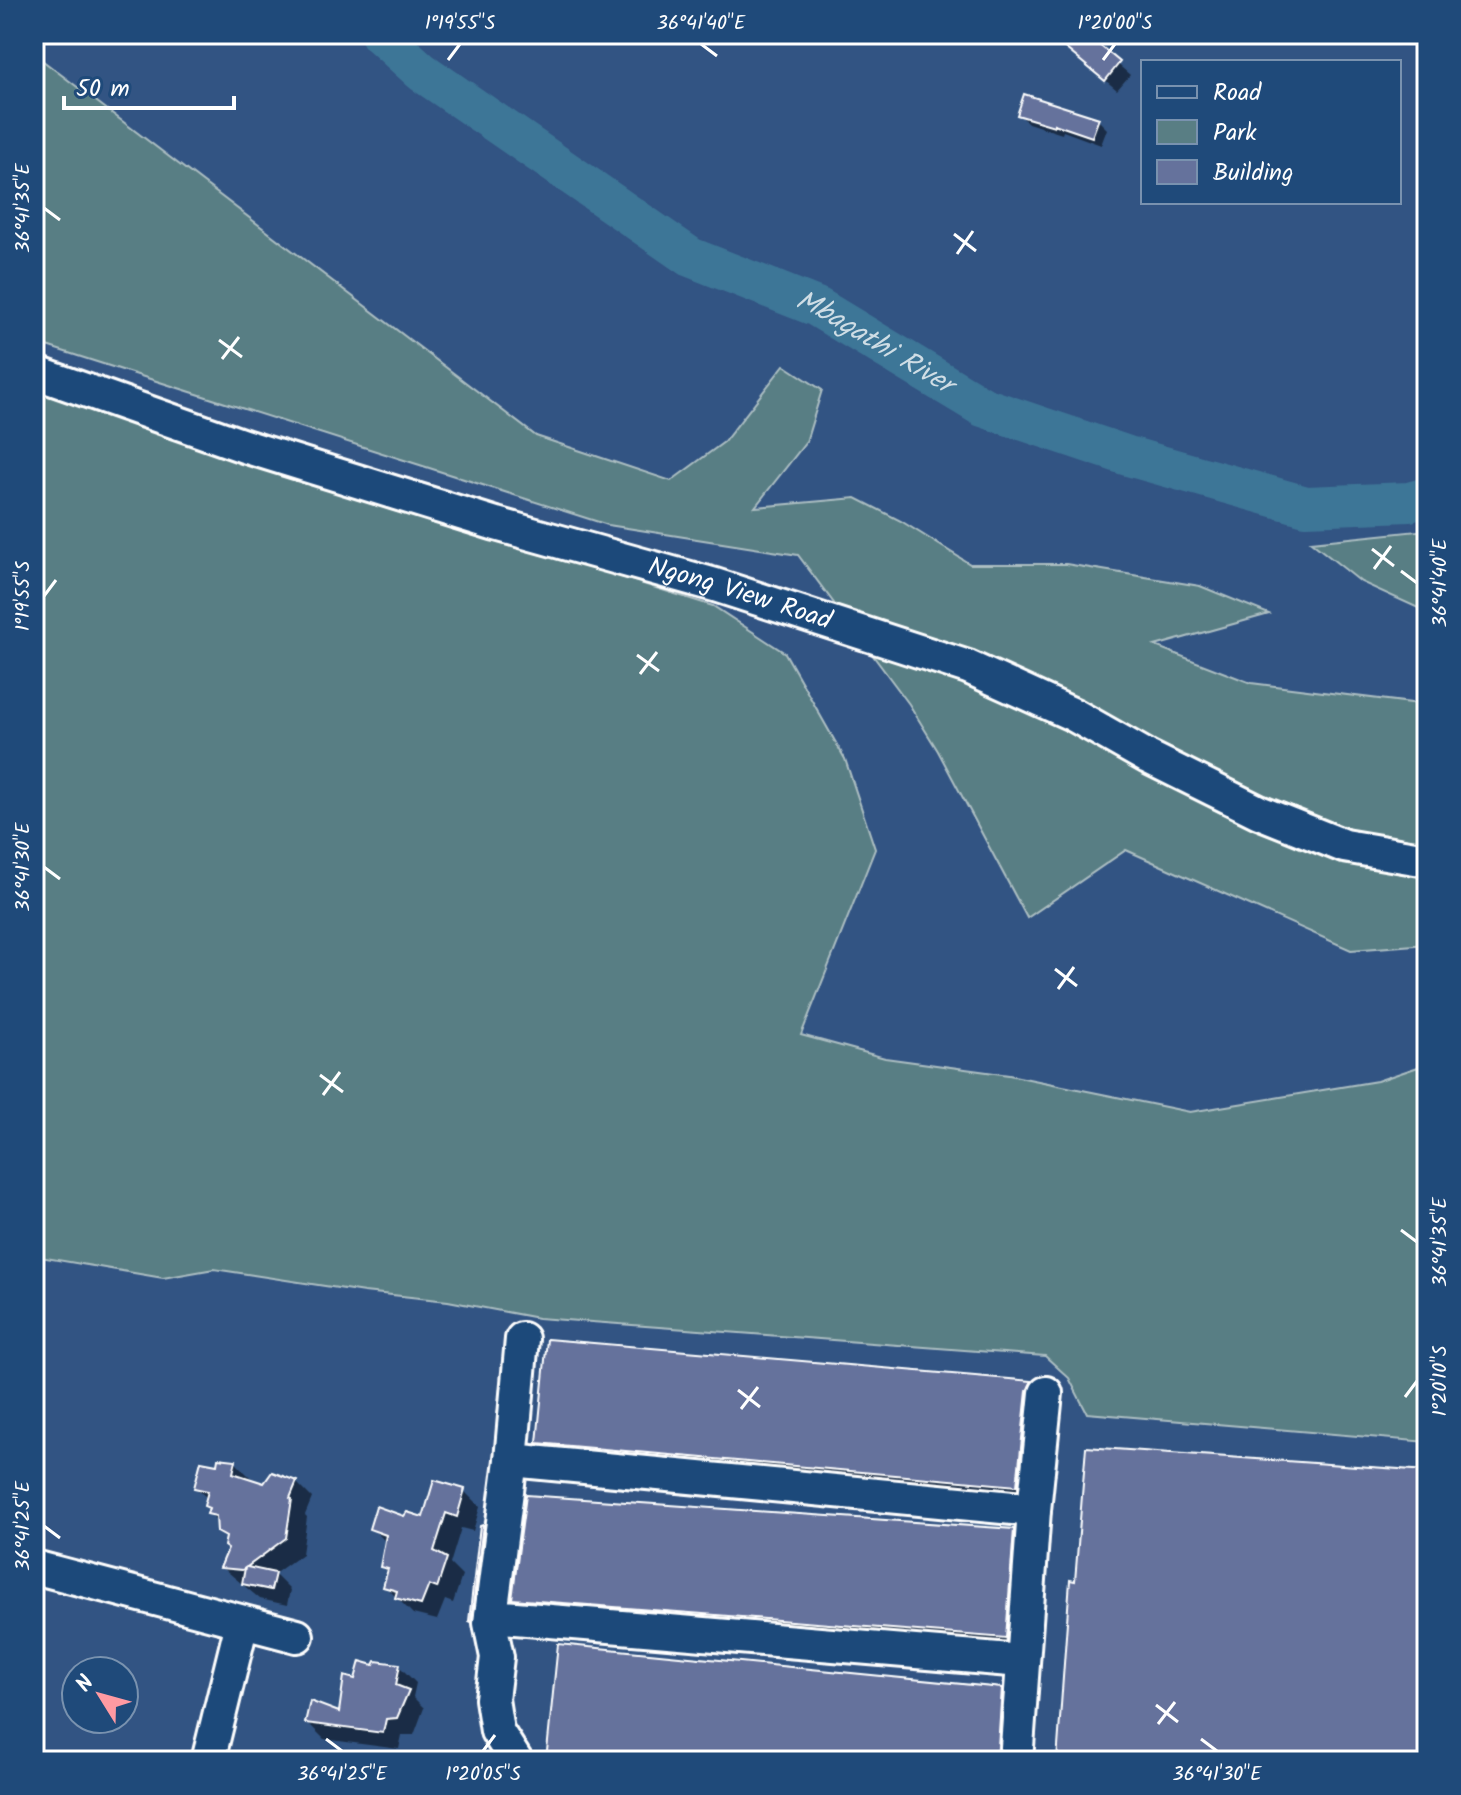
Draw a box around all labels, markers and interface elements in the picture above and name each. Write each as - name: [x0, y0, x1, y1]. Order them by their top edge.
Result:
- text: 1°19'55"S: [425, 8, 496, 40]
- text: 36°41'40"E: [657, 8, 747, 40]
- text: 1°20'00"S: [1078, 8, 1153, 40]
- scale bar: [64, 60, 234, 110]
- legend: [1141, 60, 1401, 204]
- text: 50 m: [76, 70, 130, 109]
- text: Road: [1213, 74, 1262, 113]
- text: Park: [1213, 114, 1257, 153]
- text: Building: [1213, 154, 1293, 193]
- text: 36°41'35"E: [8, 162, 40, 253]
- water label: Mbagathi River: [789, 278, 967, 410]
- text: 36°41'40"E: [1425, 537, 1457, 627]
- street label: Ngong View Road: [643, 546, 838, 643]
- text: 1°19'55"S: [8, 560, 40, 631]
- text: 36°41'30"E: [8, 821, 40, 912]
- text: 36°41'35"E: [1425, 1196, 1457, 1287]
- text: 1°20'10"S: [1425, 1345, 1457, 1417]
- text: 36°41'25"E: [8, 1480, 40, 1571]
- north arrow: [60, 1655, 140, 1735]
- text: N: [68, 1668, 104, 1701]
- text: 36°41'25"E: [297, 1759, 388, 1791]
- text: 1°20'05"S: [445, 1759, 521, 1791]
- text: 36°41'30"E: [1172, 1759, 1263, 1791]

